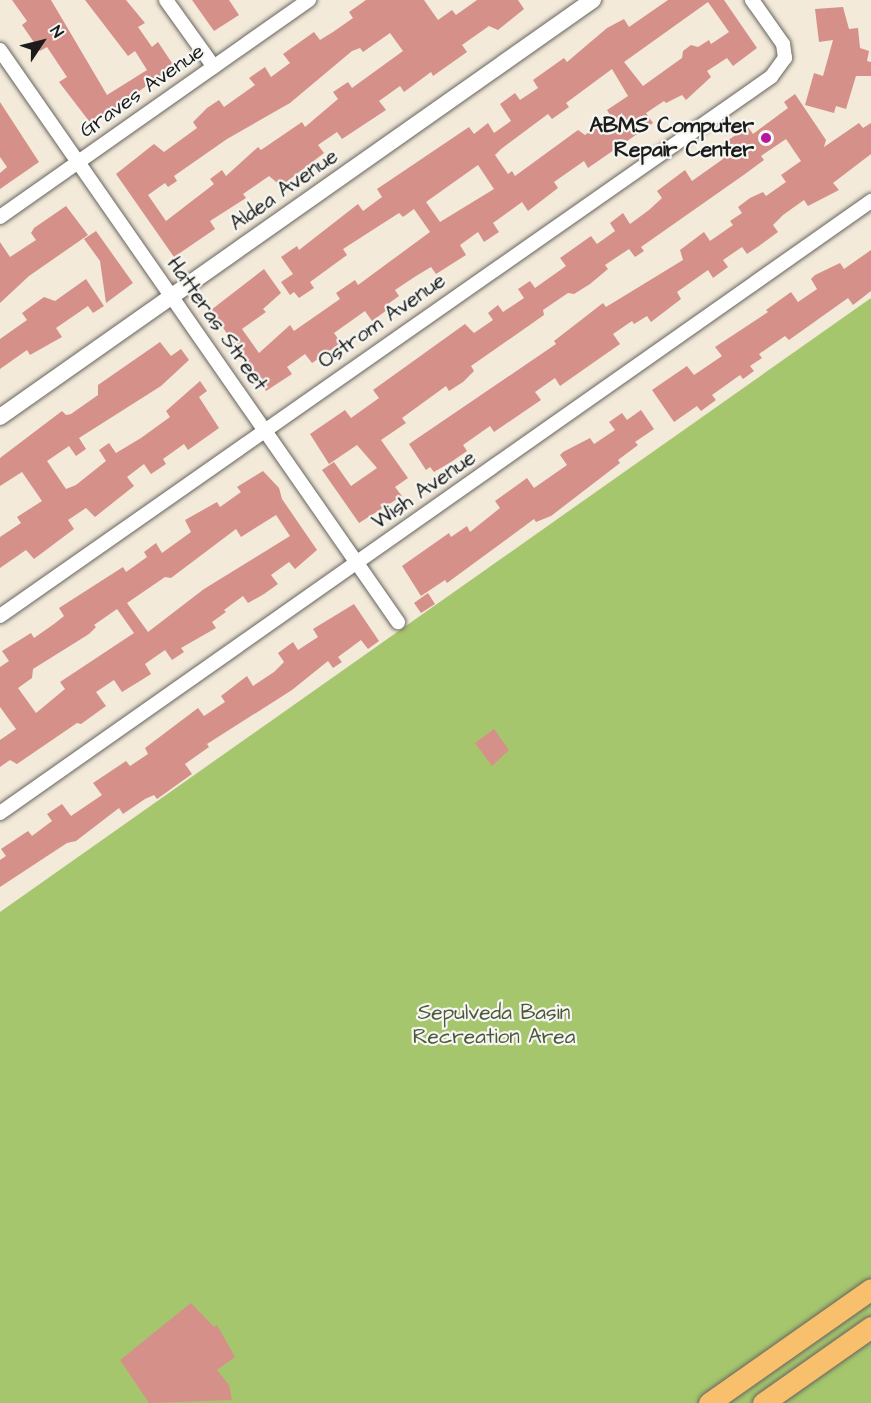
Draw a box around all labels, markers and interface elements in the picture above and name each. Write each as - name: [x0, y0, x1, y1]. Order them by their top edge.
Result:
- north arrow: [12, 12, 72, 72]
- text: N: [45, 21, 69, 42]
- street label: Graves Avenue: [75, 39, 209, 143]
- place label: ABMS Computer Repair Center: [590, 113, 754, 163]
- marker: ABMS Computer Repair Center: [759, 131, 773, 145]
- street label: Aldea Avenue: [225, 143, 343, 237]
- street label: Hatteras Street: [161, 252, 273, 396]
- street label: Ostrom Avenue: [314, 268, 450, 374]
- street label: Wish Avenue: [367, 445, 481, 535]
- park label: Sepulveda Basin Recreation Area: [413, 1000, 575, 1050]

